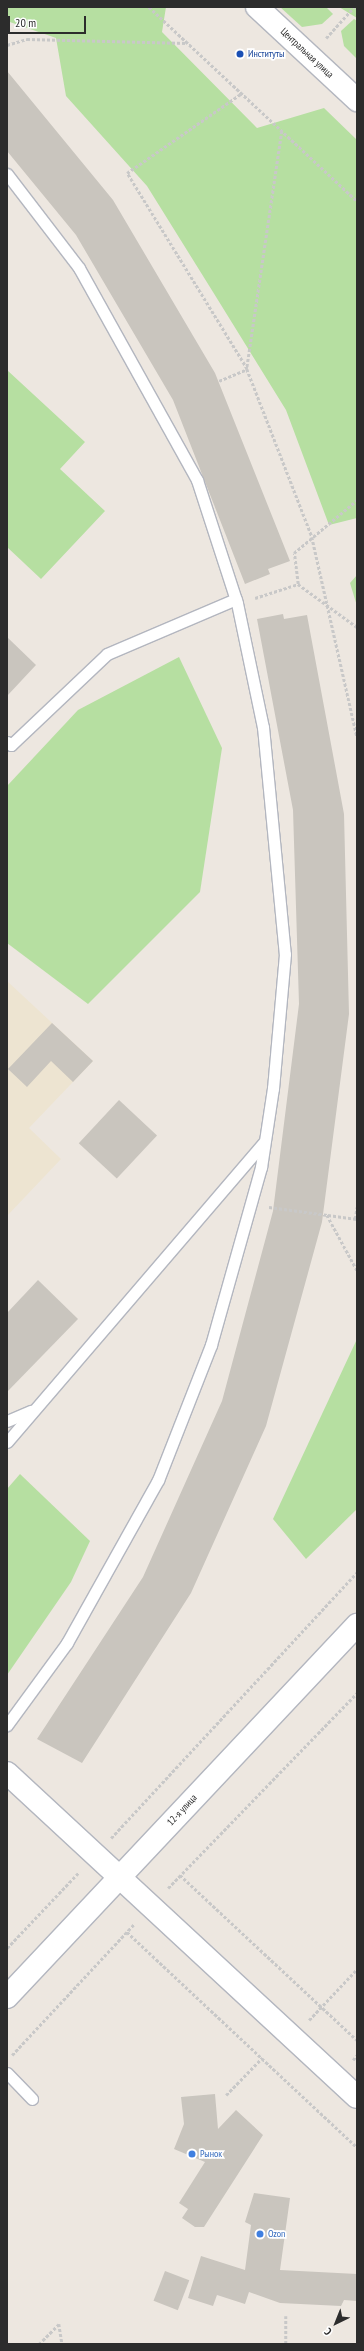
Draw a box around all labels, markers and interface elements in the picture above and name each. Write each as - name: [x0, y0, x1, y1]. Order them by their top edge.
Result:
- scale bar: [10, 8, 88, 34]
- text: 20 m: [15, 15, 36, 30]
- street label: Центральная улица: [278, 25, 336, 81]
- place label: Институты: [248, 48, 284, 60]
- marker: Институты: [235, 49, 245, 59]
- street label: 12-я улица: [165, 1792, 199, 1828]
- place label: Рынок: [200, 2148, 222, 2160]
- marker: Рынок: [187, 2149, 197, 2159]
- place label: Ozon: [268, 2228, 286, 2240]
- marker: Ozon: [255, 2229, 265, 2239]
- north arrow: [316, 2303, 356, 2343]
- text: С: [321, 2325, 334, 2339]

